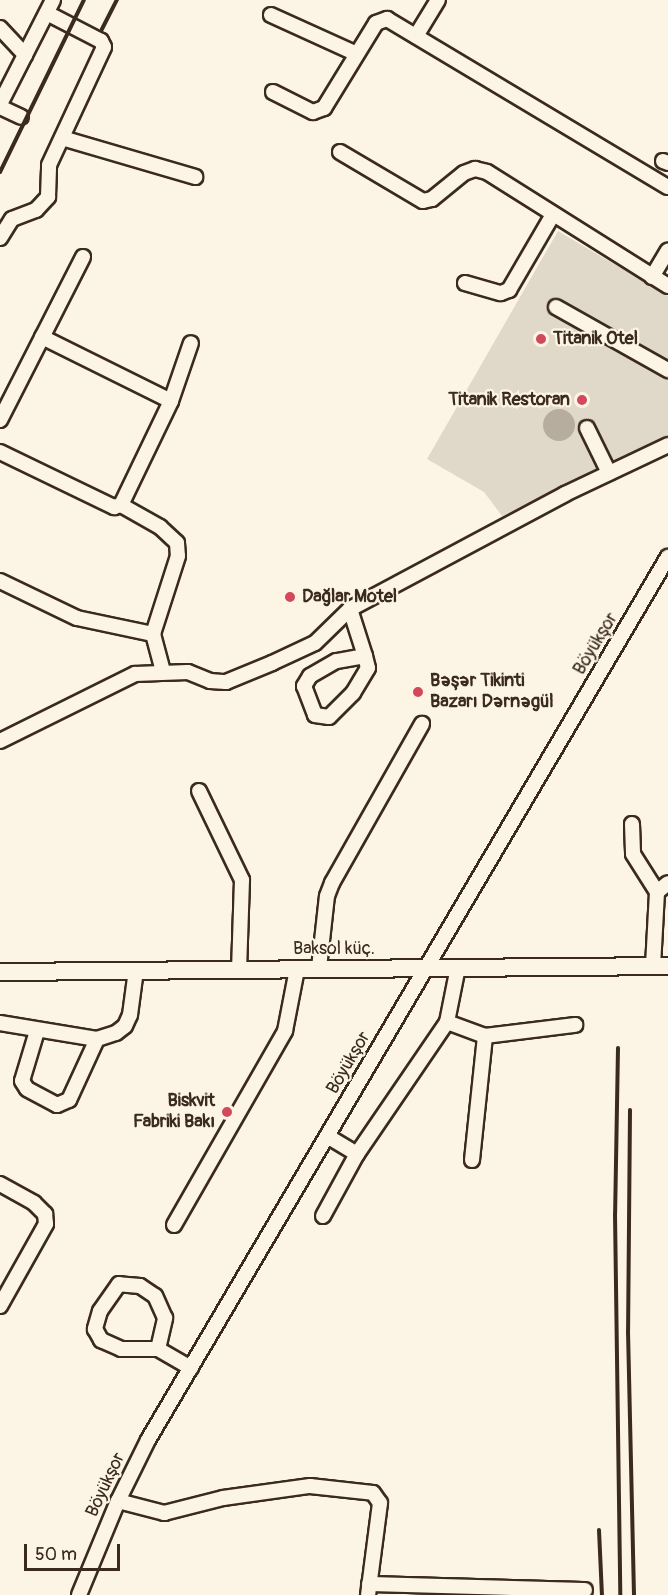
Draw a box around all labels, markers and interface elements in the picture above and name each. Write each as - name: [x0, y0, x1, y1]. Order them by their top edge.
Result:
- place label: Titanik Otel: [553, 328, 638, 350]
- marker: Titanik Otel: [534, 332, 548, 346]
- place label: Titanik Restoran: [448, 389, 570, 411]
- marker: Titanik Restoran: [575, 393, 589, 407]
- place label: Dağlar Motel: [302, 586, 397, 608]
- marker: Dağlar Motel: [283, 590, 297, 604]
- street label: Böyükşor: [569, 609, 623, 679]
- place label: Bəşər Tikinti Bazarı Dərnəgül: [430, 671, 554, 714]
- marker: Bəşər Tikinti Bazarı Dərnəgül: [411, 685, 425, 699]
- street label: Baksol küç.: [293, 938, 375, 960]
- street label: Böyükşor: [322, 1028, 376, 1098]
- place label: Biskvit Fabriki Bakı: [133, 1091, 215, 1134]
- marker: Biskvit Fabriki Bakı: [220, 1105, 234, 1119]
- street label: Böyükşor: [82, 1449, 130, 1521]
- scale bar: [27, 1532, 123, 1570]
- text: 50 m: [35, 1543, 77, 1566]

